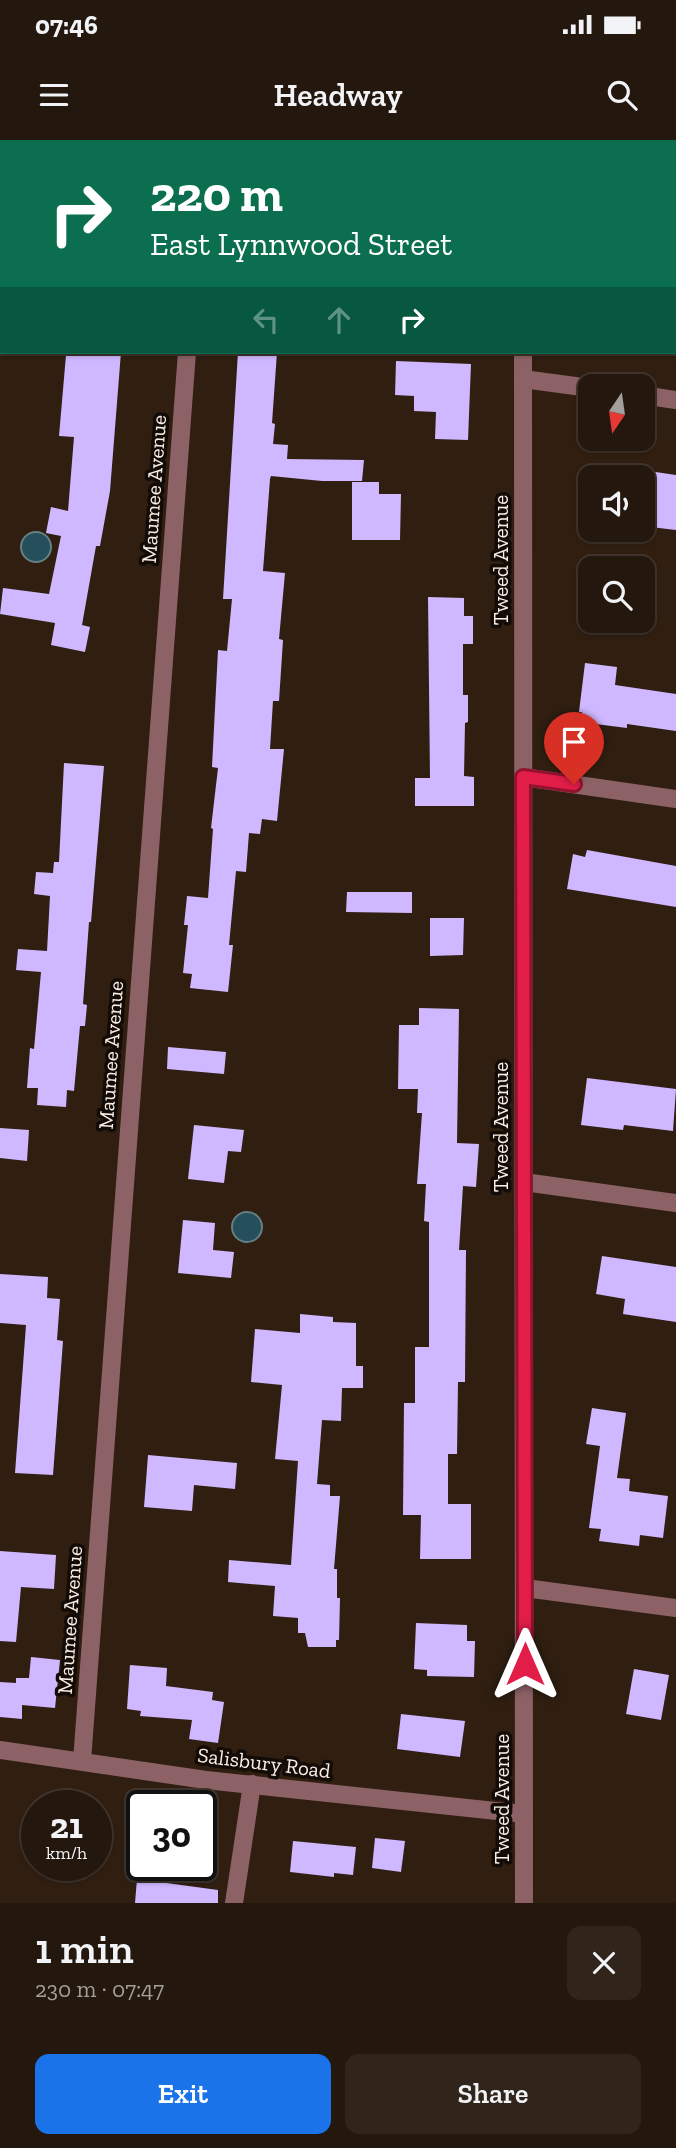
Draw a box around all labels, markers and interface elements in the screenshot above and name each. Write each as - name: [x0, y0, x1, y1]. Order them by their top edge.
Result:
- text: 07:46: [35, 9, 98, 41]
- icon: menu: [35, 76, 73, 114]
- text: Headway: [274, 76, 402, 114]
- icon: search: [603, 76, 641, 114]
- text: 220 m: [150, 165, 283, 224]
- icon: right: [35, 168, 126, 259]
- text: East Lynnwood Street: [150, 225, 452, 263]
- icon: left: [247, 301, 285, 339]
- icon: ahead: [320, 301, 358, 339]
- icon: right: [393, 301, 431, 339]
- north arrow: [578, 374, 654, 452]
- map controls: [578, 374, 655, 633]
- street label: Maumee Avenue: [136, 414, 171, 564]
- button: sound: [578, 465, 655, 542]
- street label: Tweed Avenue: [488, 495, 513, 625]
- button: search: [578, 556, 655, 633]
- pin: [544, 712, 604, 784]
- icon: arrive: [555, 723, 593, 761]
- street label: Maumee Avenue: [93, 980, 128, 1130]
- street label: Tweed Avenue: [488, 1062, 513, 1192]
- street label: Maumee Avenue: [52, 1545, 87, 1695]
- position arrow: [488, 1627, 562, 1701]
- street label: Tweed Avenue: [489, 1734, 514, 1864]
- street label: Salisbury Road: [196, 1742, 333, 1783]
- speed limit sign: 30: [126, 1790, 217, 1881]
- text: 21: [50, 1805, 83, 1847]
- text: km/h: [46, 1842, 87, 1864]
- text: 1 min: [35, 1923, 134, 1974]
- button: close: [567, 1926, 641, 2000]
- text: 230 m · 07:47: [35, 1975, 164, 2003]
- button: Exit: [35, 2054, 331, 2134]
- button: Share: [345, 2054, 641, 2134]

